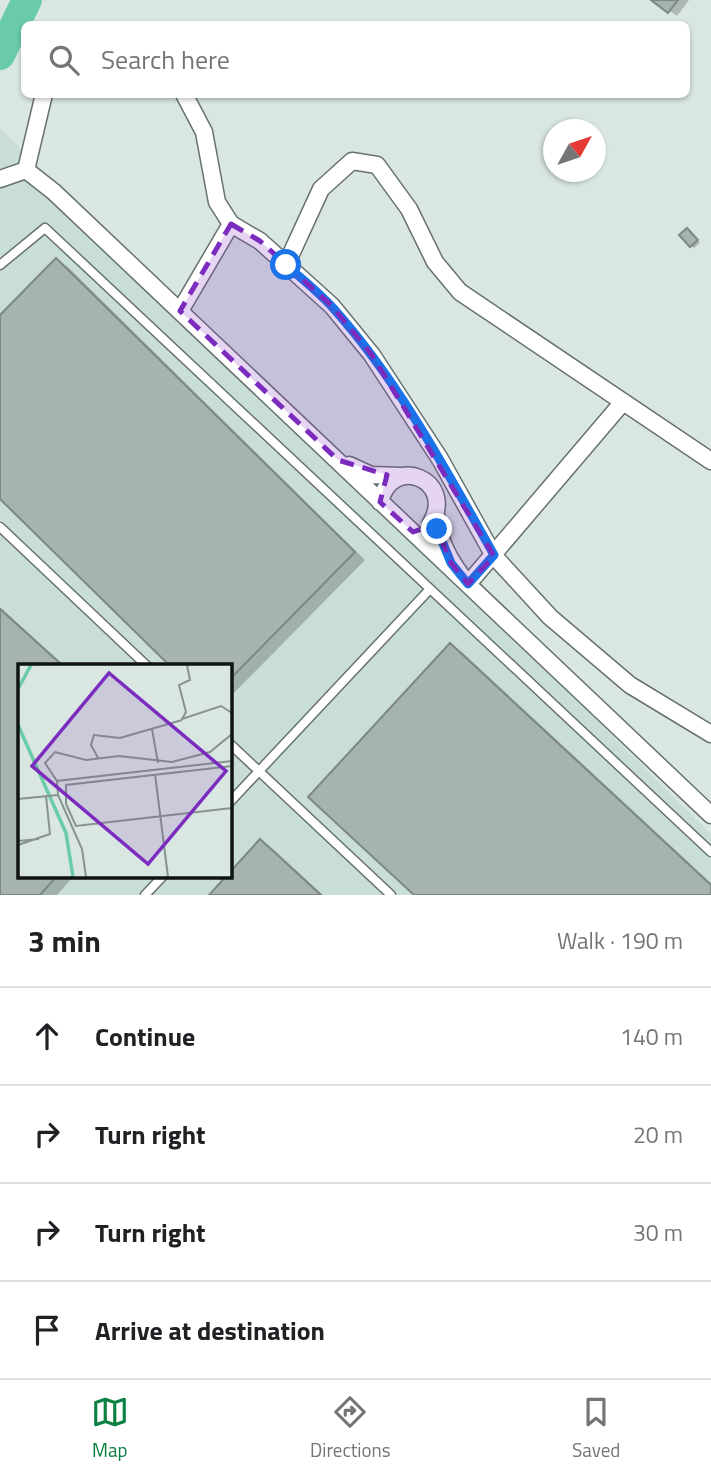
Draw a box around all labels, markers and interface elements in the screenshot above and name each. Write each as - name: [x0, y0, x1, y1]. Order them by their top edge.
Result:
- search box: [21, 21, 690, 98]
- text: Search here: [101, 40, 230, 79]
- icon: search: [45, 41, 83, 79]
- north arrow: [543, 119, 606, 182]
- route start: [270, 249, 301, 280]
- route end: [421, 513, 452, 544]
- inset map: [18, 664, 231, 878]
- text: 3 min: [28, 918, 101, 964]
- text: Walk · 190 m: [557, 923, 683, 958]
- icon: ahead: [28, 1017, 66, 1055]
- text: Continue: [95, 1017, 195, 1056]
- text: 140 m: [620, 1019, 683, 1054]
- icon: right: [28, 1115, 66, 1153]
- text: Turn right: [95, 1115, 206, 1154]
- text: 20 m: [633, 1117, 683, 1152]
- icon: right: [28, 1213, 66, 1251]
- text: Turn right: [95, 1213, 206, 1252]
- text: 30 m: [633, 1215, 683, 1250]
- icon: arrive: [28, 1311, 66, 1349]
- text: Arrive at destination: [95, 1311, 325, 1350]
- tab: Map: [91, 1393, 129, 1464]
- tab: Directions: [310, 1393, 391, 1464]
- tab: Saved: [572, 1393, 620, 1464]

